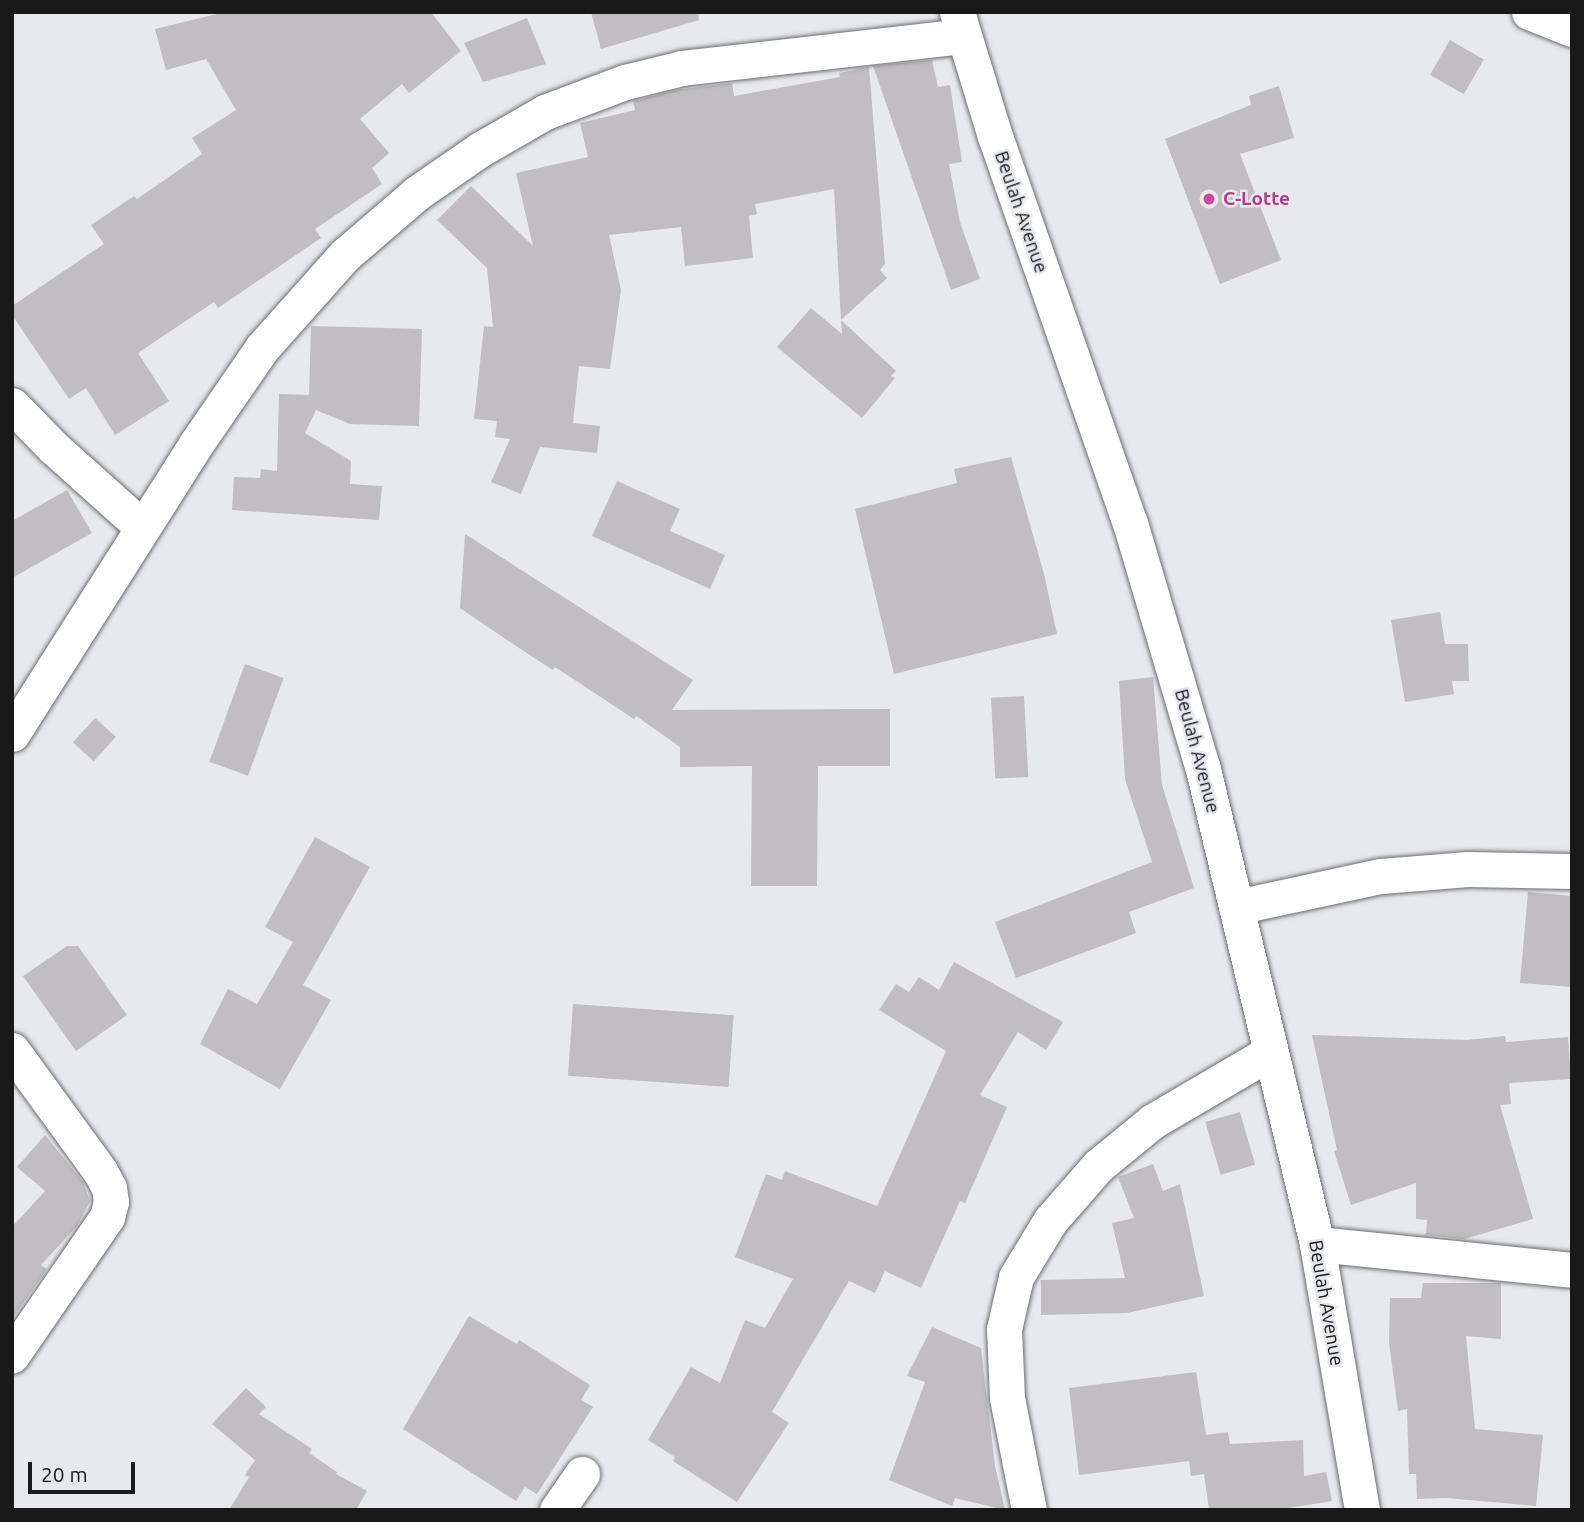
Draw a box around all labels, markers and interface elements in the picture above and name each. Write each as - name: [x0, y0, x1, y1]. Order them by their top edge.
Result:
- street label: Beulah Avenue: [989, 148, 1053, 276]
- place label: C-Lotte: [1223, 188, 1290, 210]
- marker: C-Lotte: [1201, 191, 1217, 207]
- street label: Beulah Avenue: [1170, 687, 1224, 815]
- street label: Beulah Avenue: [1304, 1238, 1348, 1368]
- scale bar: [32, 1448, 138, 1492]
- text: 20 m: [41, 1462, 88, 1486]

